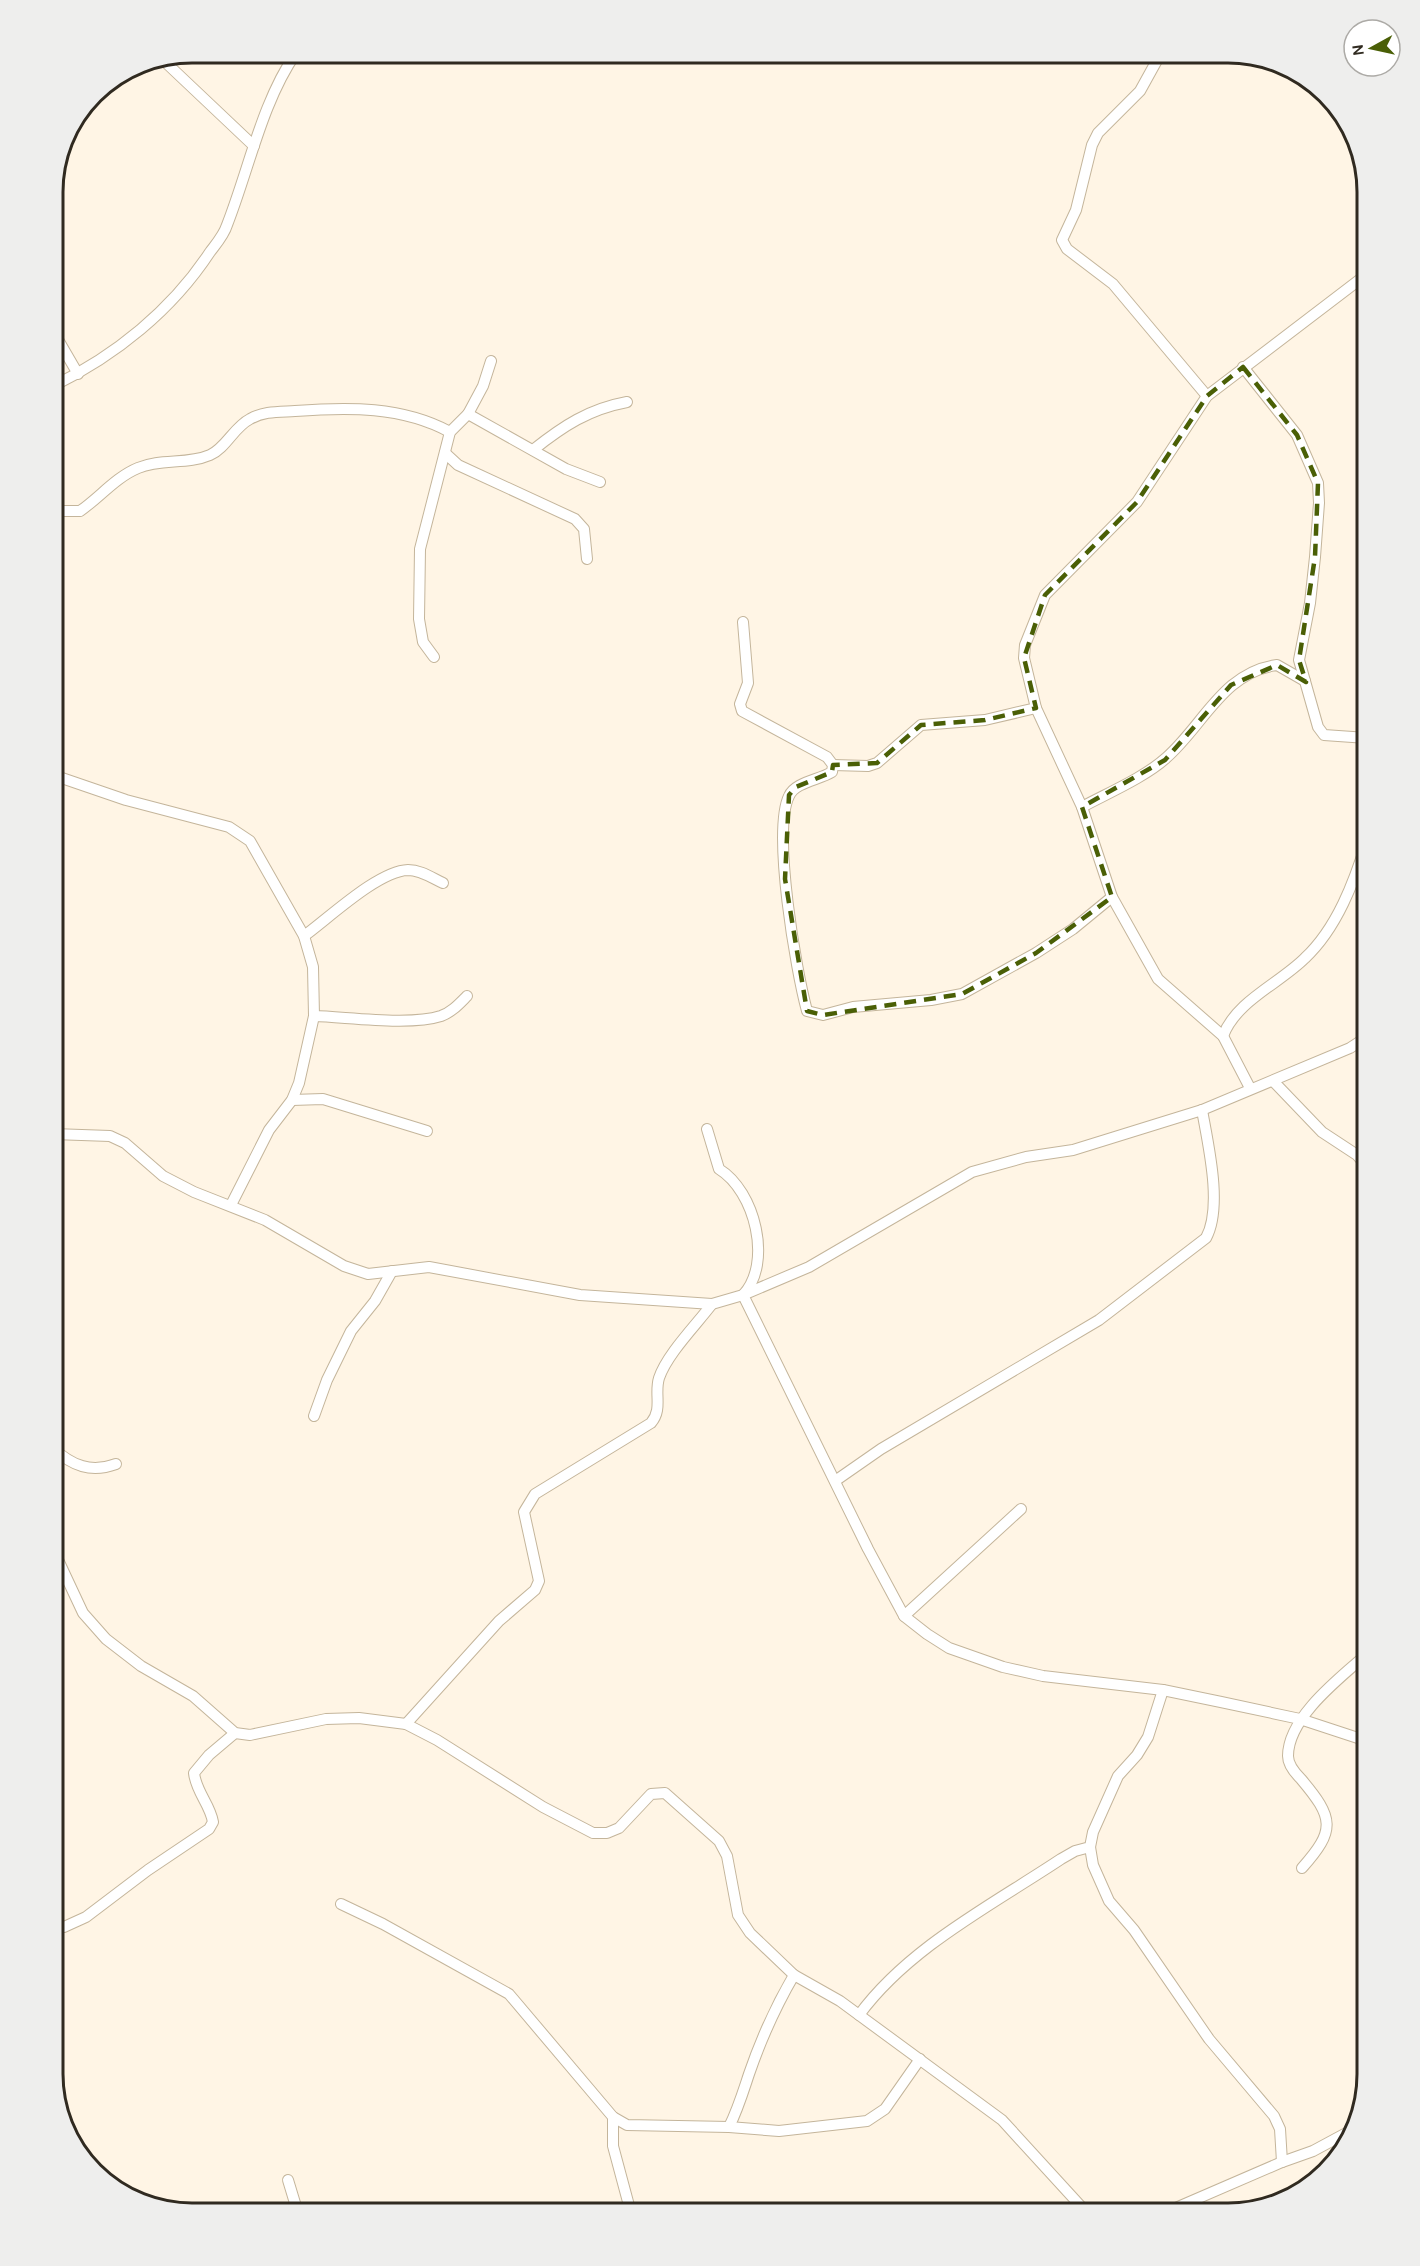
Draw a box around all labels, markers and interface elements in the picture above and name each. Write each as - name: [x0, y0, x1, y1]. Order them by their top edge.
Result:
- north arrow: [1342, 18, 1402, 78]
- text: N: [1347, 43, 1368, 57]

